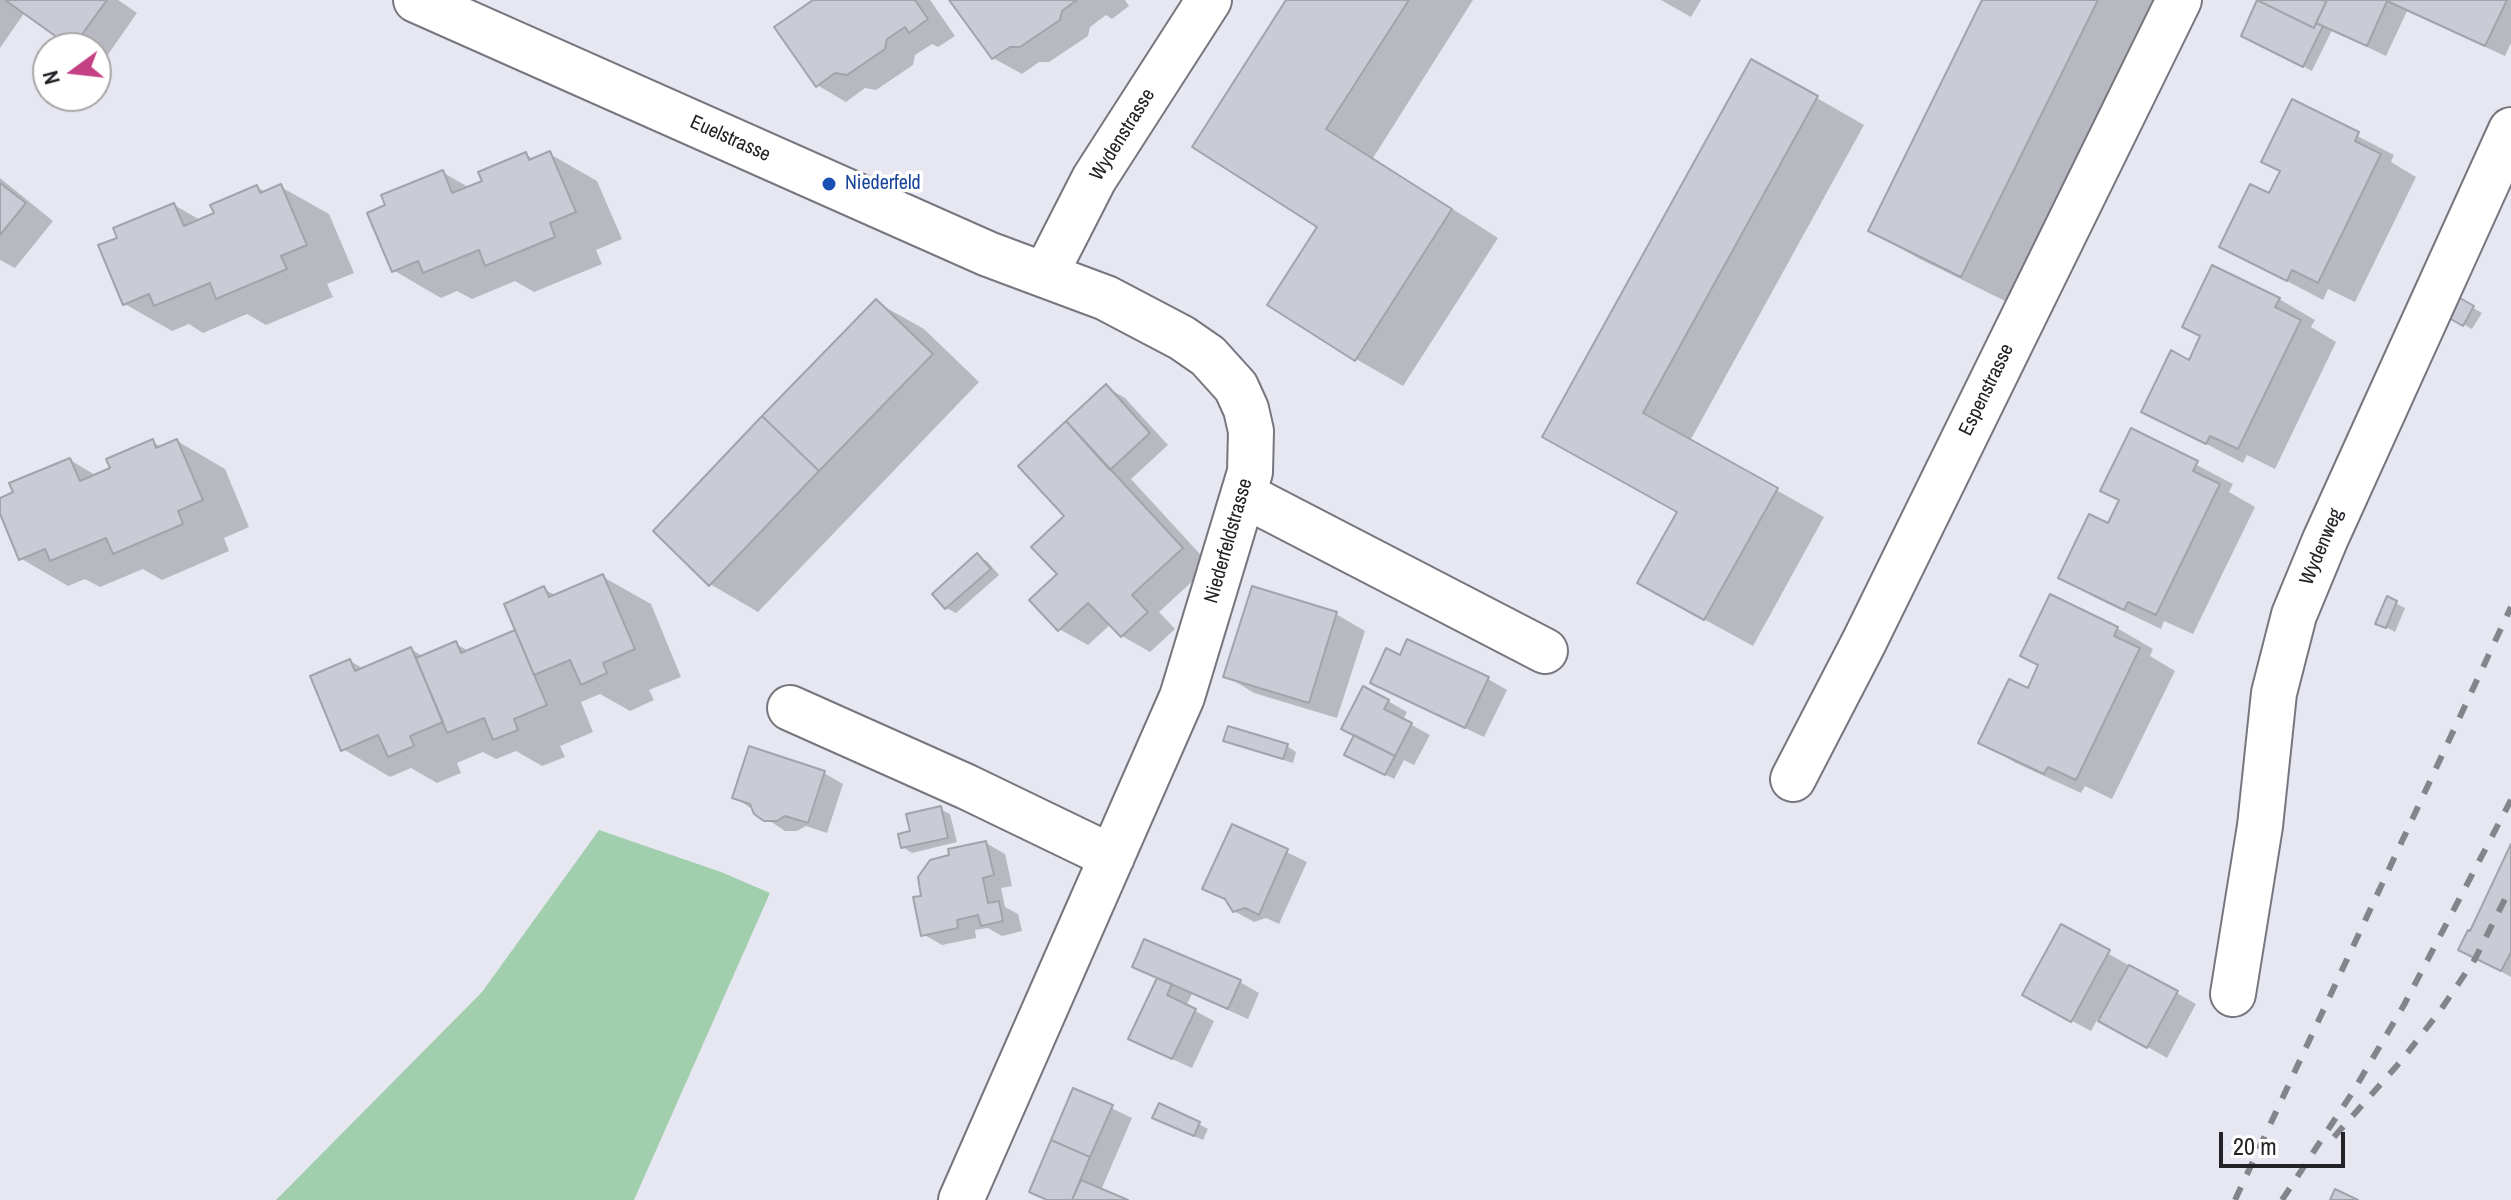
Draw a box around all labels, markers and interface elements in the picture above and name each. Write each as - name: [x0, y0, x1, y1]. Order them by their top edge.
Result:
- north arrow: [32, 32, 112, 112]
- text: N: [35, 68, 67, 88]
- street label: Wydenstrasse: [1085, 85, 1161, 185]
- street label: Euelstrasse: [686, 111, 774, 167]
- place label: Niederfeld: [845, 172, 921, 196]
- marker: Niederfeld: [820, 175, 838, 193]
- street label: Espenstrasse: [1954, 340, 2020, 440]
- street label: Niederfeldstrasse: [1200, 476, 1258, 606]
- street label: Wydenweg: [2295, 505, 2349, 589]
- scale bar: [2223, 1116, 2349, 1166]
- text: 20 m: [2233, 1130, 2277, 1162]

